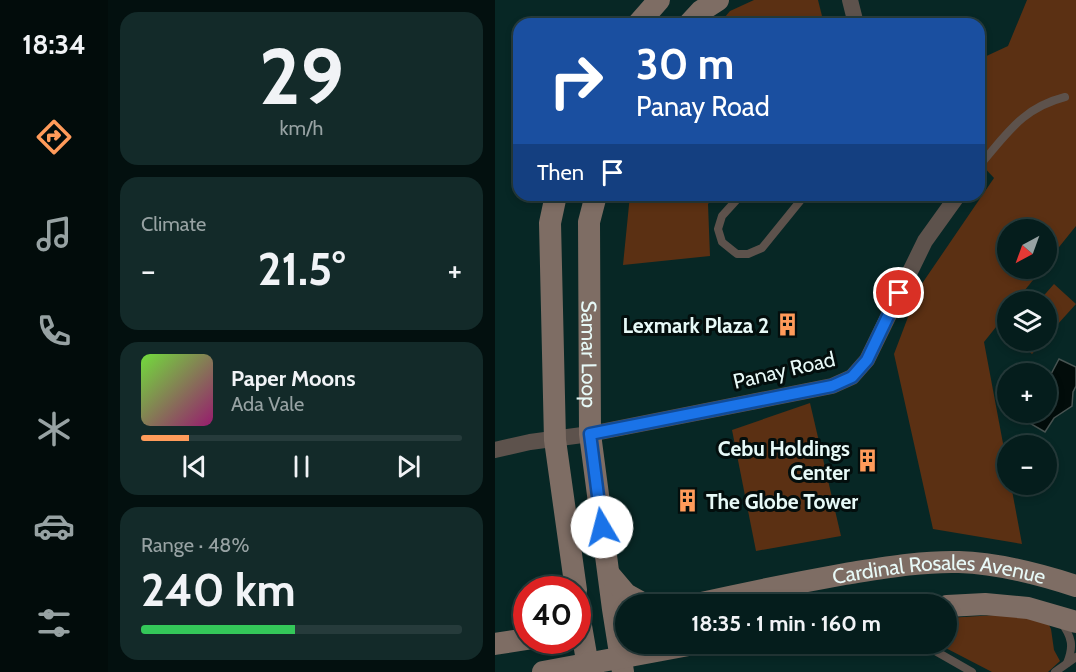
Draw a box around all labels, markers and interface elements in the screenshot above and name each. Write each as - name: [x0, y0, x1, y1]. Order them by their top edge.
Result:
- text: 18:34: [22, 28, 86, 61]
- text: 29: [259, 29, 344, 124]
- text: 30 m: [636, 38, 734, 90]
- icon: right: [537, 42, 615, 120]
- text: Panay Road: [636, 90, 770, 123]
- icon: directions: [33, 116, 75, 158]
- text: km/h: [280, 116, 323, 140]
- icon: arrive: [596, 156, 629, 189]
- text: Then: [537, 159, 584, 186]
- text: Climate: [141, 212, 206, 236]
- icon: music: [33, 213, 75, 255]
- north arrow: [997, 219, 1057, 279]
- map controls: [997, 219, 1057, 495]
- text: 21.5°: [258, 242, 345, 296]
- text: −: [141, 250, 156, 290]
- text: +: [447, 250, 462, 290]
- pin: [873, 267, 924, 318]
- icon: arrive: [882, 276, 915, 309]
- button: layers: [997, 291, 1057, 351]
- street label: Samar Loop: [577, 300, 602, 408]
- icon: phone: [33, 310, 75, 352]
- building icon: Lexmark Plaza 2: [774, 312, 800, 338]
- place label: Lexmark Plaza 2: [622, 313, 769, 338]
- street label: Panay Road: [730, 346, 838, 394]
- button: +: [997, 363, 1057, 423]
- text: Paper Moons: [231, 365, 355, 392]
- text: Ada Vale: [231, 392, 304, 416]
- icon: climate: [33, 408, 75, 450]
- button: −: [997, 435, 1057, 495]
- place label: Cebu Holdings Center: [718, 436, 850, 485]
- building icon: Cebu Holdings Center: [855, 447, 881, 473]
- icon: previous: [178, 450, 211, 483]
- icon: pause: [285, 450, 318, 483]
- icon: next: [392, 450, 425, 483]
- building icon: The Globe Tower: [675, 488, 701, 514]
- place label: The Globe Tower: [706, 489, 858, 514]
- position arrow: [570, 495, 634, 559]
- icon: car: [33, 505, 75, 547]
- text: Range · 48%: [141, 533, 249, 557]
- street label: Cardinal Rosales Avenue: [830, 549, 1049, 589]
- text: 240 km: [141, 563, 296, 617]
- speed limit sign: 40: [513, 576, 591, 654]
- icon: filters: [33, 602, 75, 644]
- text: 18:35 · 1 min · 160 m: [691, 610, 881, 637]

